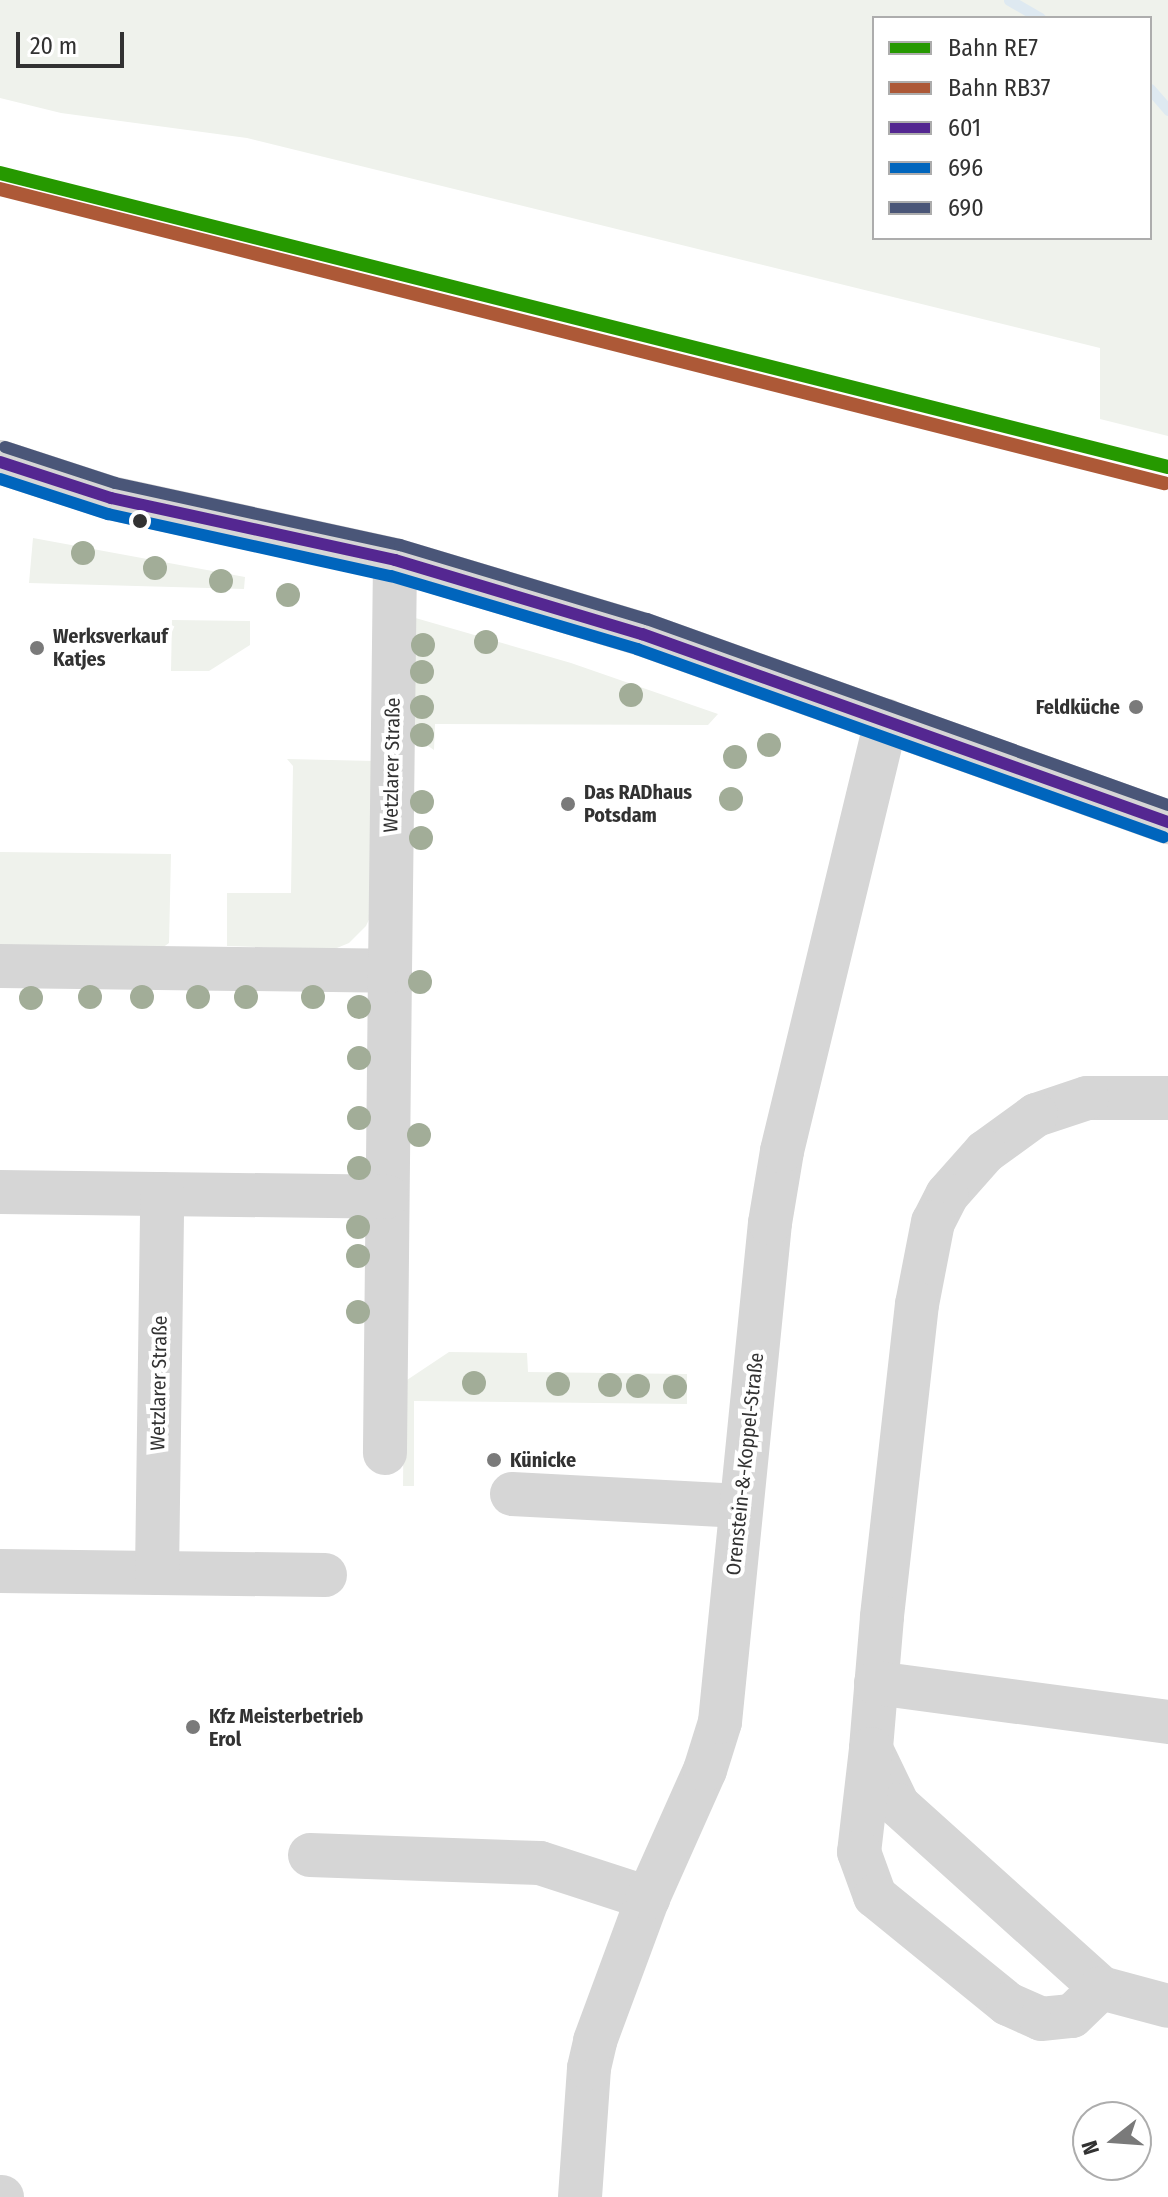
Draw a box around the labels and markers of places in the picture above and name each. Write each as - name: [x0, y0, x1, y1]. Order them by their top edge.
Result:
- unlabelled marker: [132, 513, 148, 529]
- place label: Werksverkauf Katjes: [53, 624, 168, 671]
- marker: Werksverkauf Katjes: [28, 639, 46, 657]
- place label: Feldküche: [1036, 695, 1120, 719]
- marker: Feldküche: [1127, 698, 1145, 716]
- place label: Das RADhaus Potsdam: [584, 780, 692, 827]
- marker: Das RADhaus Potsdam: [559, 795, 577, 813]
- place label: Künicke: [510, 1448, 576, 1472]
- marker: Künicke: [485, 1451, 503, 1469]
- place label: Kfz Meisterbetrieb Erol: [209, 1704, 363, 1751]
- marker: Kfz Meisterbetrieb Erol: [184, 1718, 202, 1736]

